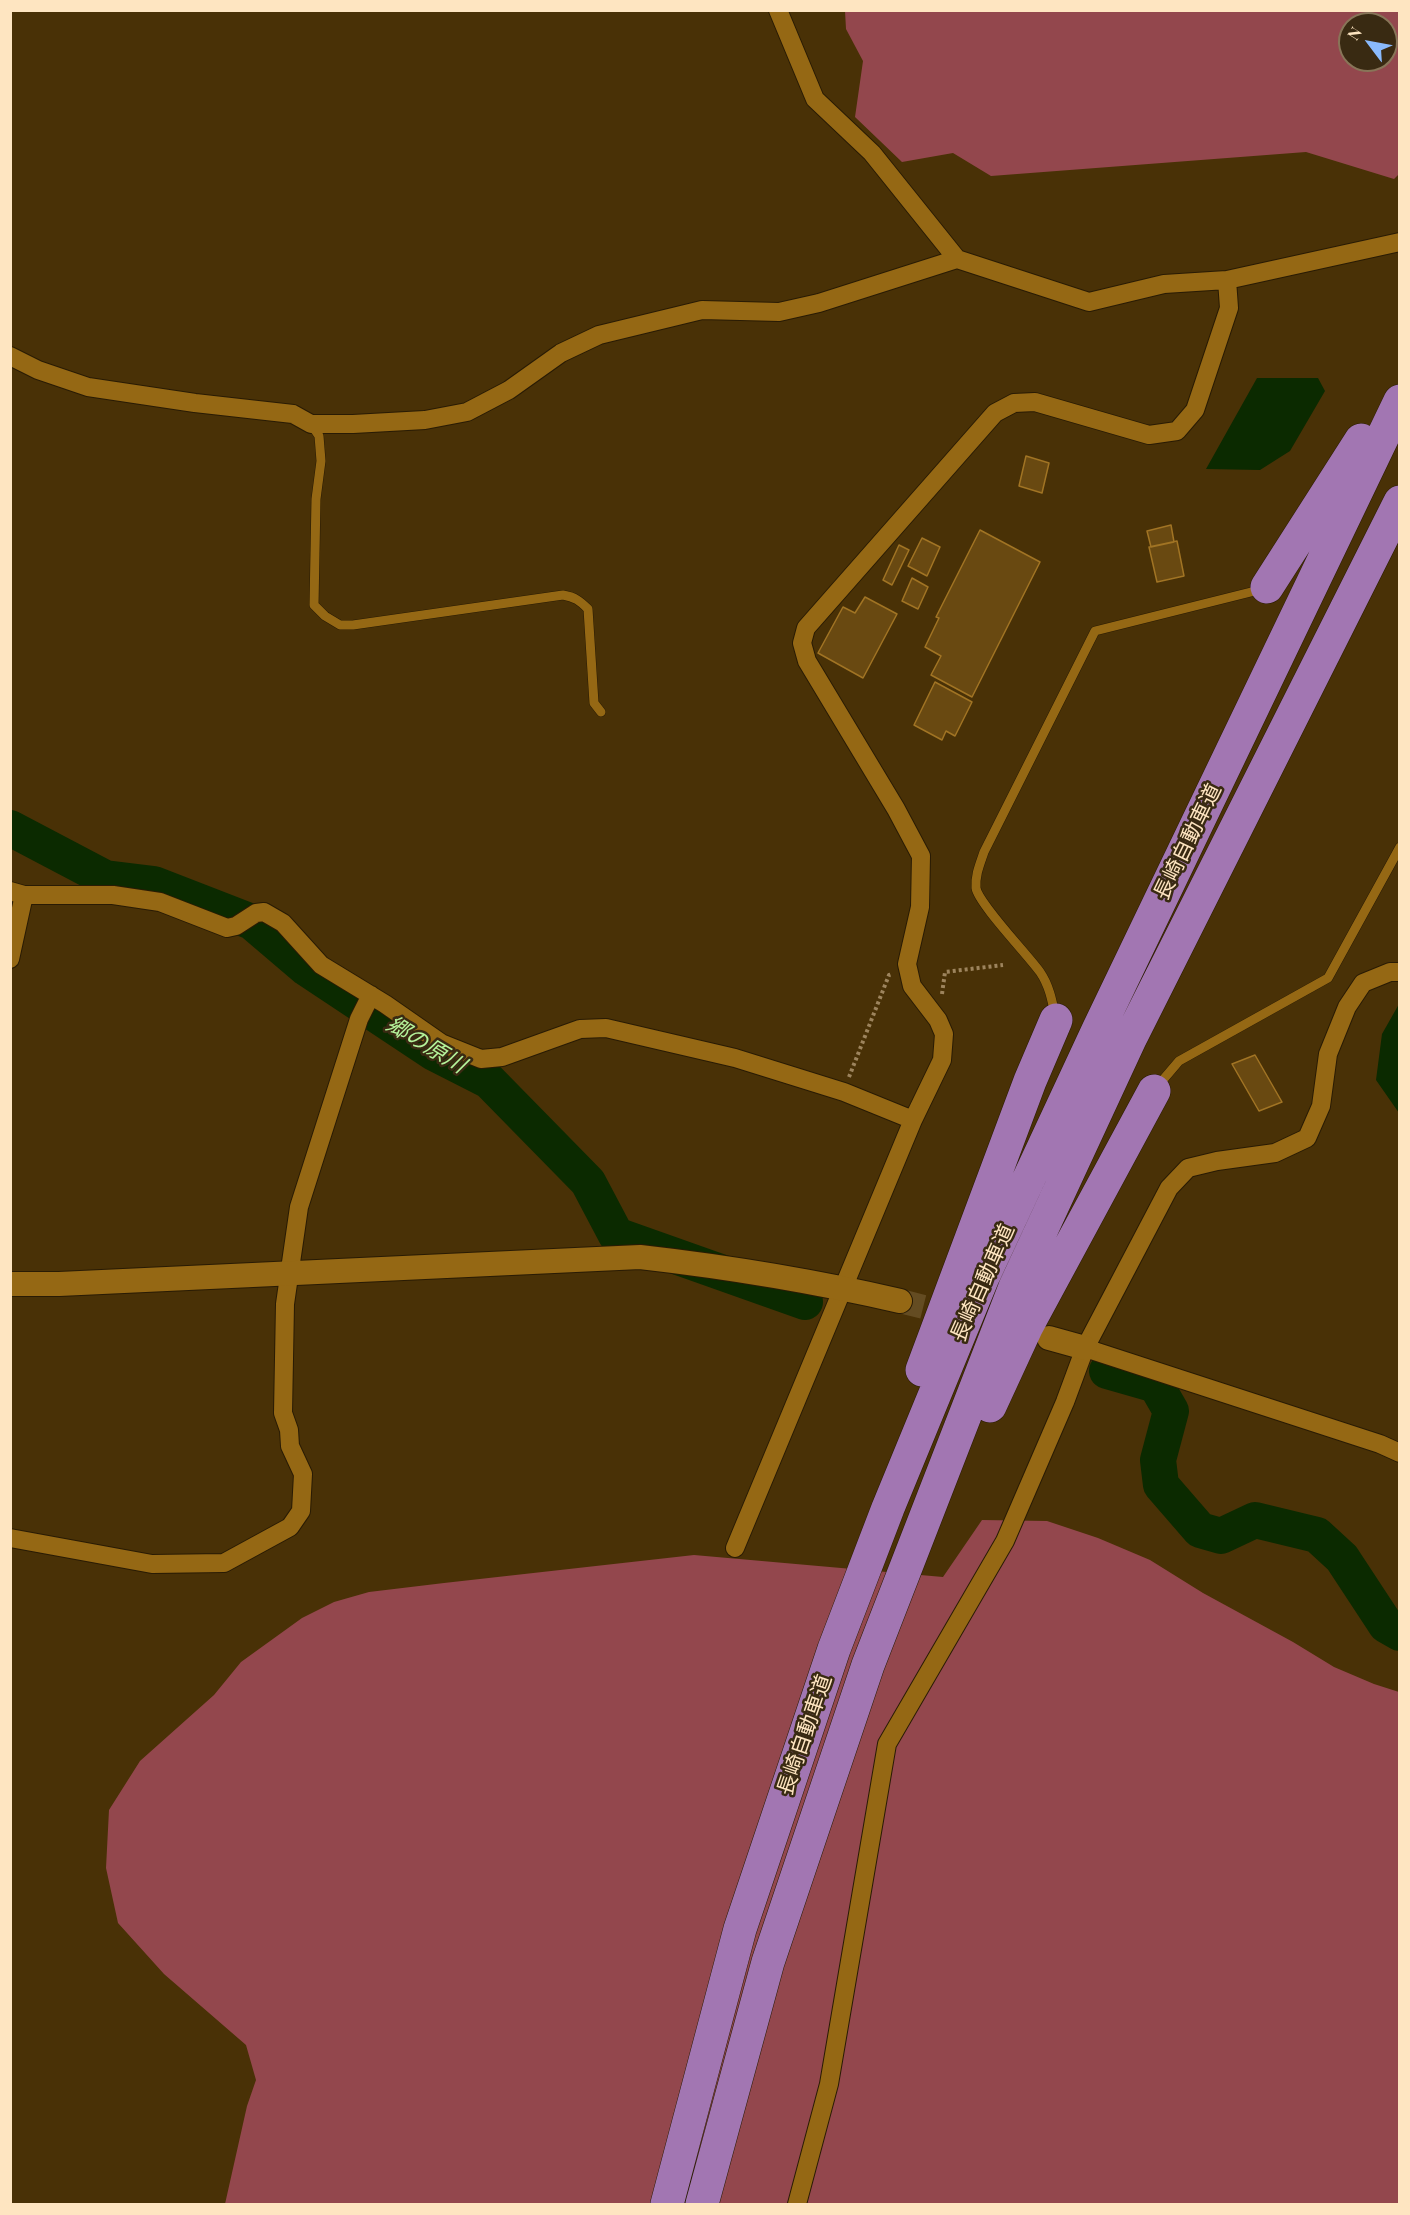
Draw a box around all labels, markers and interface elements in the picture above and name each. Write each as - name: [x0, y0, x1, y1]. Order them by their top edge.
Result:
- north arrow: [1338, 12, 1398, 72]
- text: N: [1342, 23, 1366, 44]
- street label: 長崎自動車道: [1149, 780, 1227, 904]
- water label: 郷の原川: [381, 1011, 471, 1079]
- street label: 長崎自動車道: [946, 1220, 1020, 1346]
- street label: 長崎自動車道: [773, 1671, 837, 1799]

